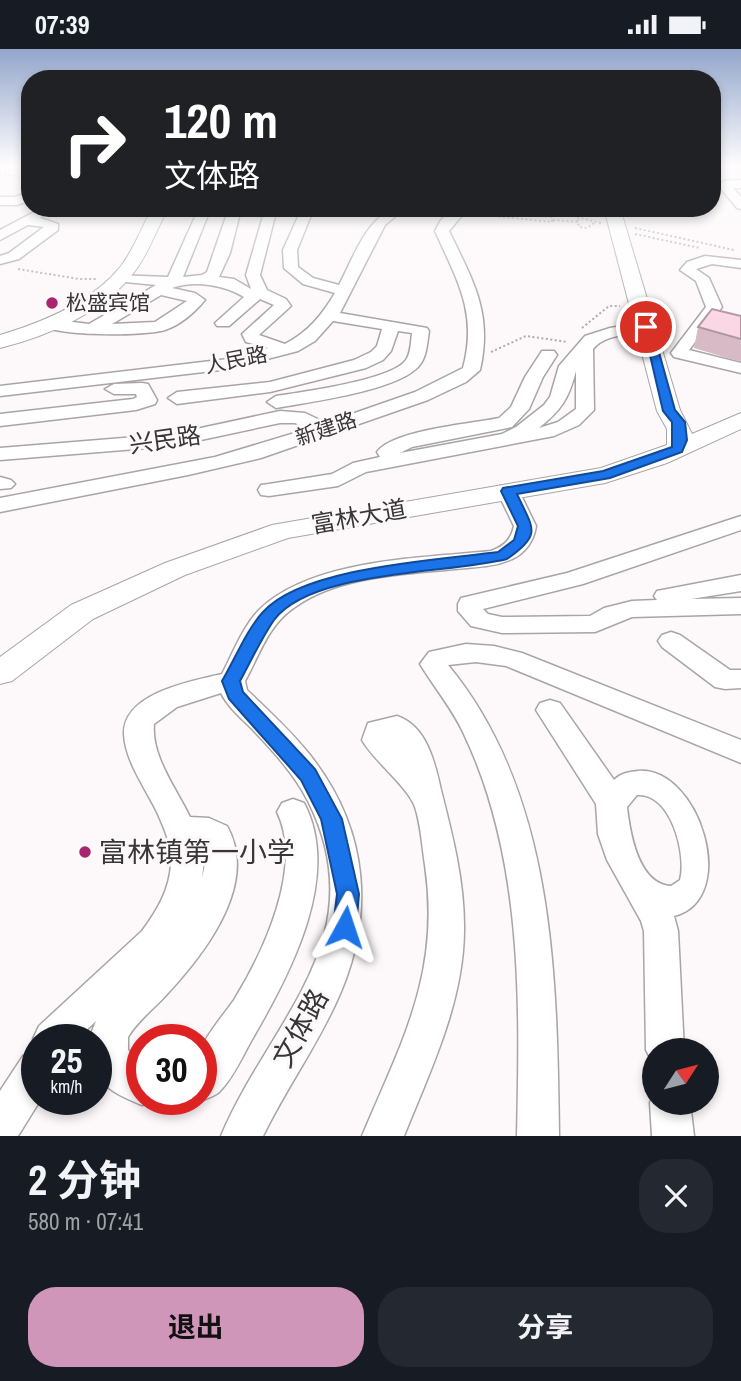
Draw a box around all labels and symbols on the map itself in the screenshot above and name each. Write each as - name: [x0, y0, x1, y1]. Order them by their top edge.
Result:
- place label: 松盛宾馆: [66, 288, 150, 317]
- marker: 松盛宾馆: [44, 295, 60, 311]
- pin: [616, 297, 676, 357]
- street label: 人民路: [202, 339, 270, 380]
- street label: 新建路: [291, 405, 360, 452]
- street label: 兴民路: [127, 418, 203, 460]
- street label: 富林大道: [309, 492, 409, 540]
- place label: 富林镇第一小学: [99, 833, 295, 871]
- marker: 富林镇第一小学: [77, 844, 93, 860]
- position arrow: [308, 890, 382, 964]
- street label: 文体路: [263, 982, 337, 1074]
- speed limit sign: 30: [126, 1024, 217, 1115]
- north arrow: [642, 1038, 719, 1115]

